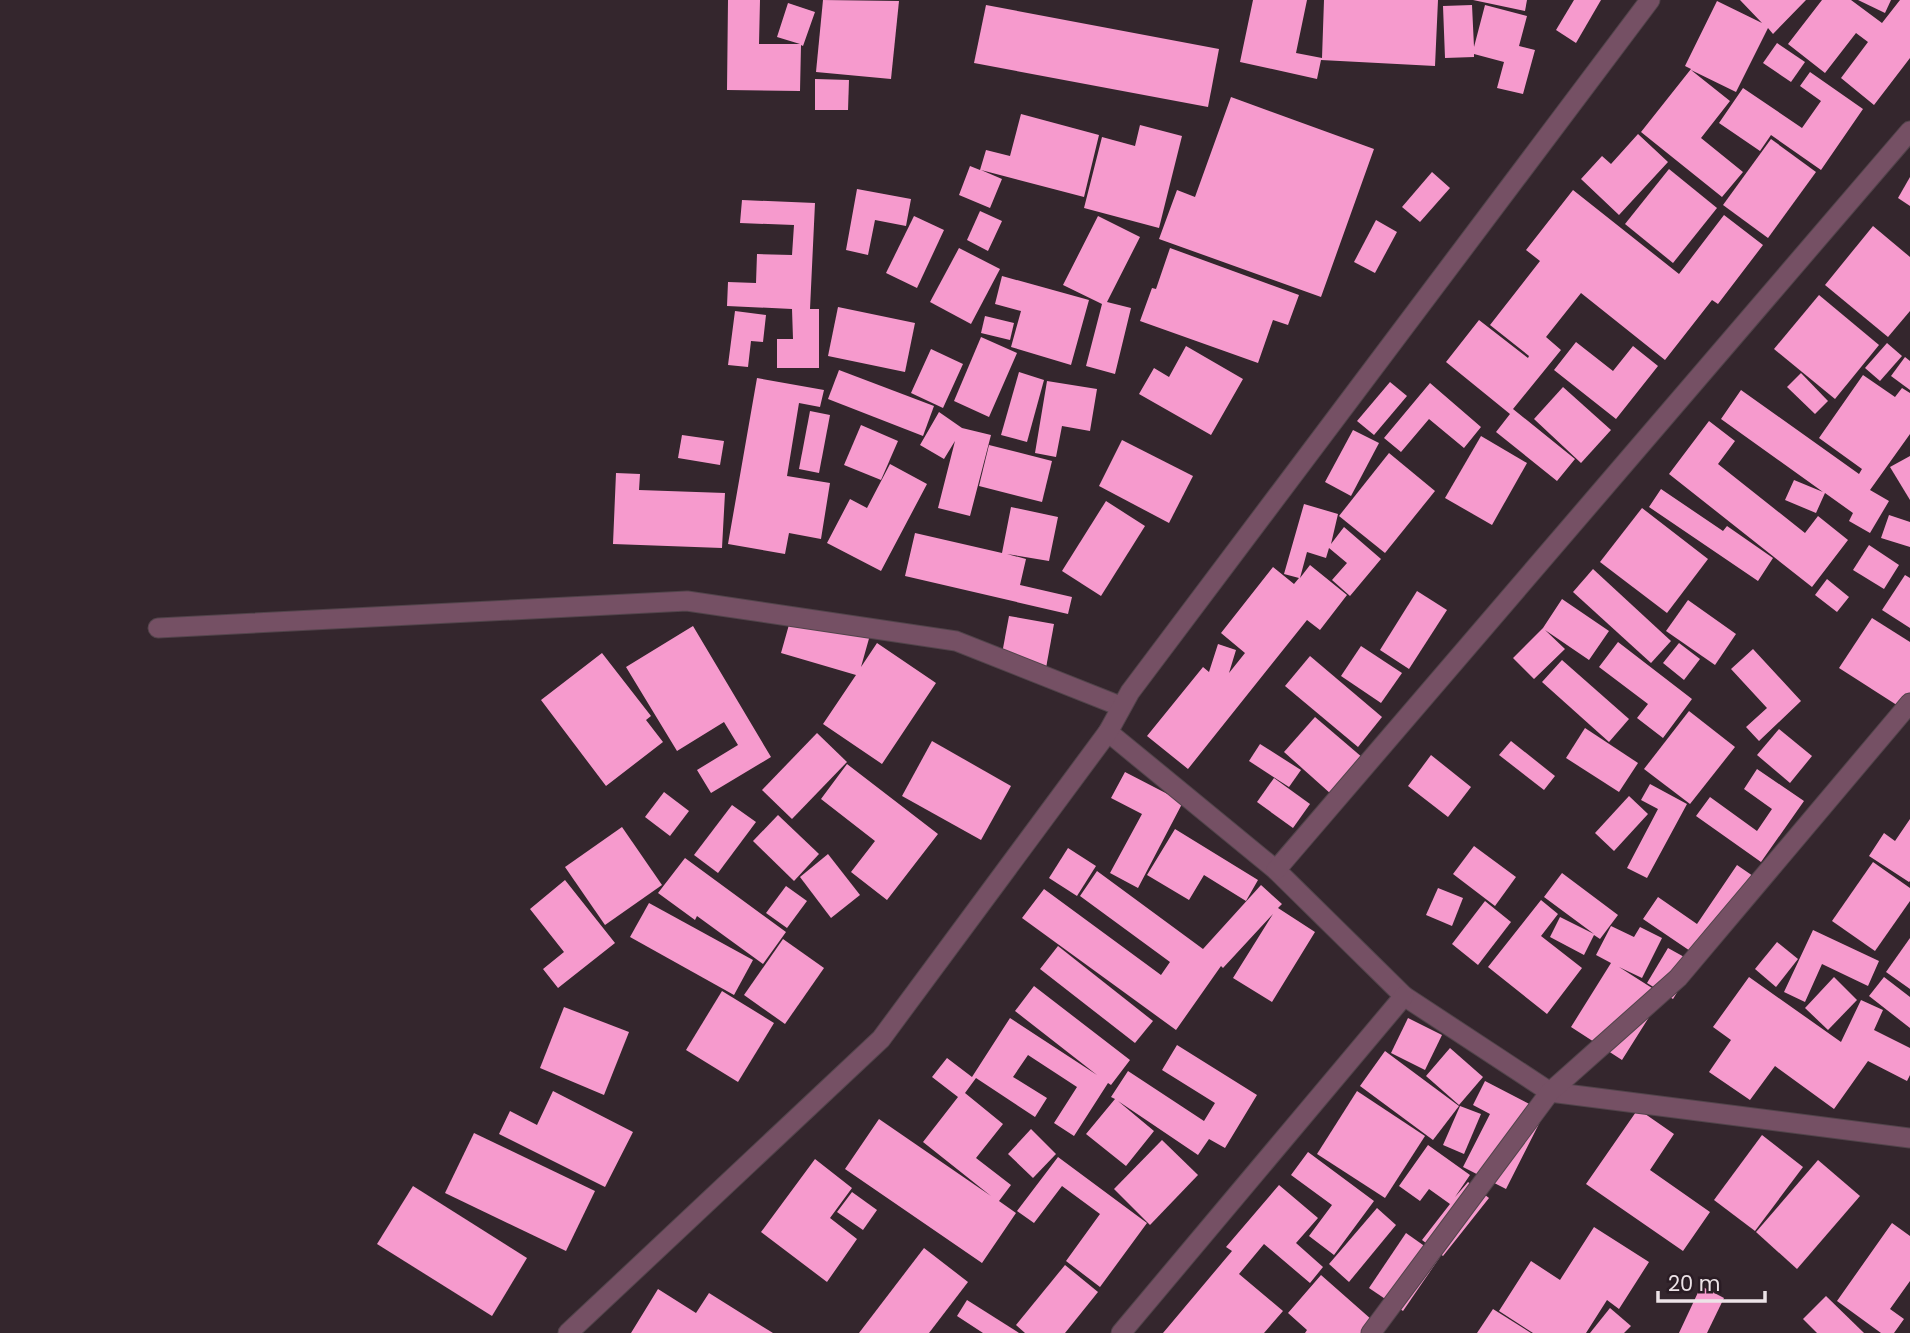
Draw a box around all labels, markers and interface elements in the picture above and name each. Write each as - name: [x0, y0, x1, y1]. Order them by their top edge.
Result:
- scale bar: [1658, 1260, 1765, 1304]
- text: 20 m: [1668, 1269, 1721, 1298]

